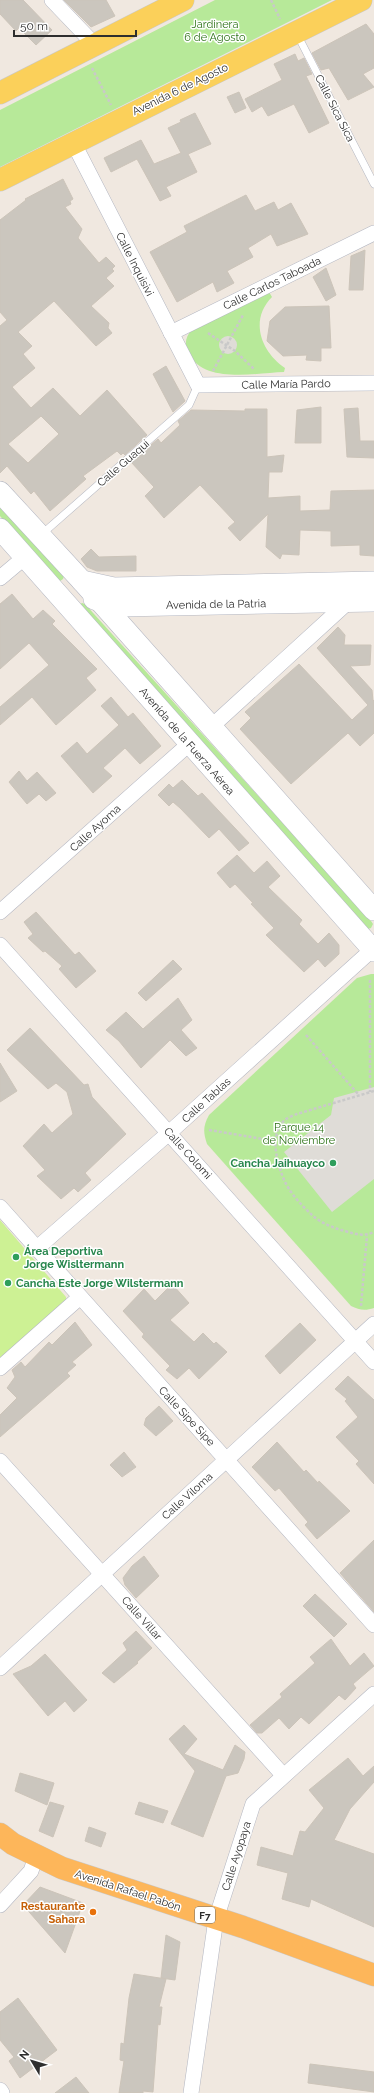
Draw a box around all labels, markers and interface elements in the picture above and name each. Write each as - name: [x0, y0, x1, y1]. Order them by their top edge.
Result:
- scale bar: [14, 12, 136, 38]
- park label: Jardinera 6 de Agosto: [184, 18, 246, 44]
- text: 50 m: [20, 19, 48, 33]
- street label: Avenida 6 de Agosto: [130, 60, 231, 118]
- street label: Calle Sica Sica: [312, 72, 357, 144]
- street label: Calle Inquisivi: [113, 230, 156, 298]
- street label: Calle Carlos Taboada: [221, 254, 323, 313]
- street label: Calle María Pardo: [241, 377, 331, 392]
- street label: Calle Guaqui: [95, 437, 152, 490]
- street label: Avenida de la Patria: [166, 597, 266, 612]
- street label: Avenida de la Fuerza Aérea: [136, 685, 237, 798]
- street label: Calle Ayoma: [67, 802, 123, 855]
- street label: Calle Tablas: [179, 1075, 233, 1126]
- park label: Parque 14 de Noviembre: [263, 1121, 336, 1147]
- street label: Calle Colomi: [161, 1125, 214, 1182]
- place label: Cancha Jaihuayco: [230, 1157, 325, 1170]
- marker: Cancha Jaihuayco: [328, 1158, 338, 1168]
- place label: Área Deportiva Jorge Wisltermann: [24, 1244, 124, 1271]
- marker: Área Deportiva Jorge Wisltermann: [11, 1252, 21, 1262]
- place label: Cancha Este Jorge Wilstermann: [16, 1277, 184, 1290]
- marker: Cancha Este Jorge Wilstermann: [3, 1278, 13, 1288]
- street label: Calle Sipe Sipe: [156, 1384, 218, 1449]
- street label: Calle Viloma: [159, 1470, 215, 1523]
- street label: Calle Villar: [119, 1594, 165, 1643]
- street label: Calle Ayopaya: [219, 1820, 254, 1893]
- street label: Avenida Rafael Pabón: [73, 1867, 183, 1914]
- place label: Restaurante Sahara: [21, 1900, 85, 1926]
- marker: Restaurante Sahara: [88, 1907, 98, 1917]
- road number: F7: [195, 1907, 215, 1923]
- north arrow: [12, 2041, 52, 2081]
- text: N: [17, 2048, 32, 2062]

